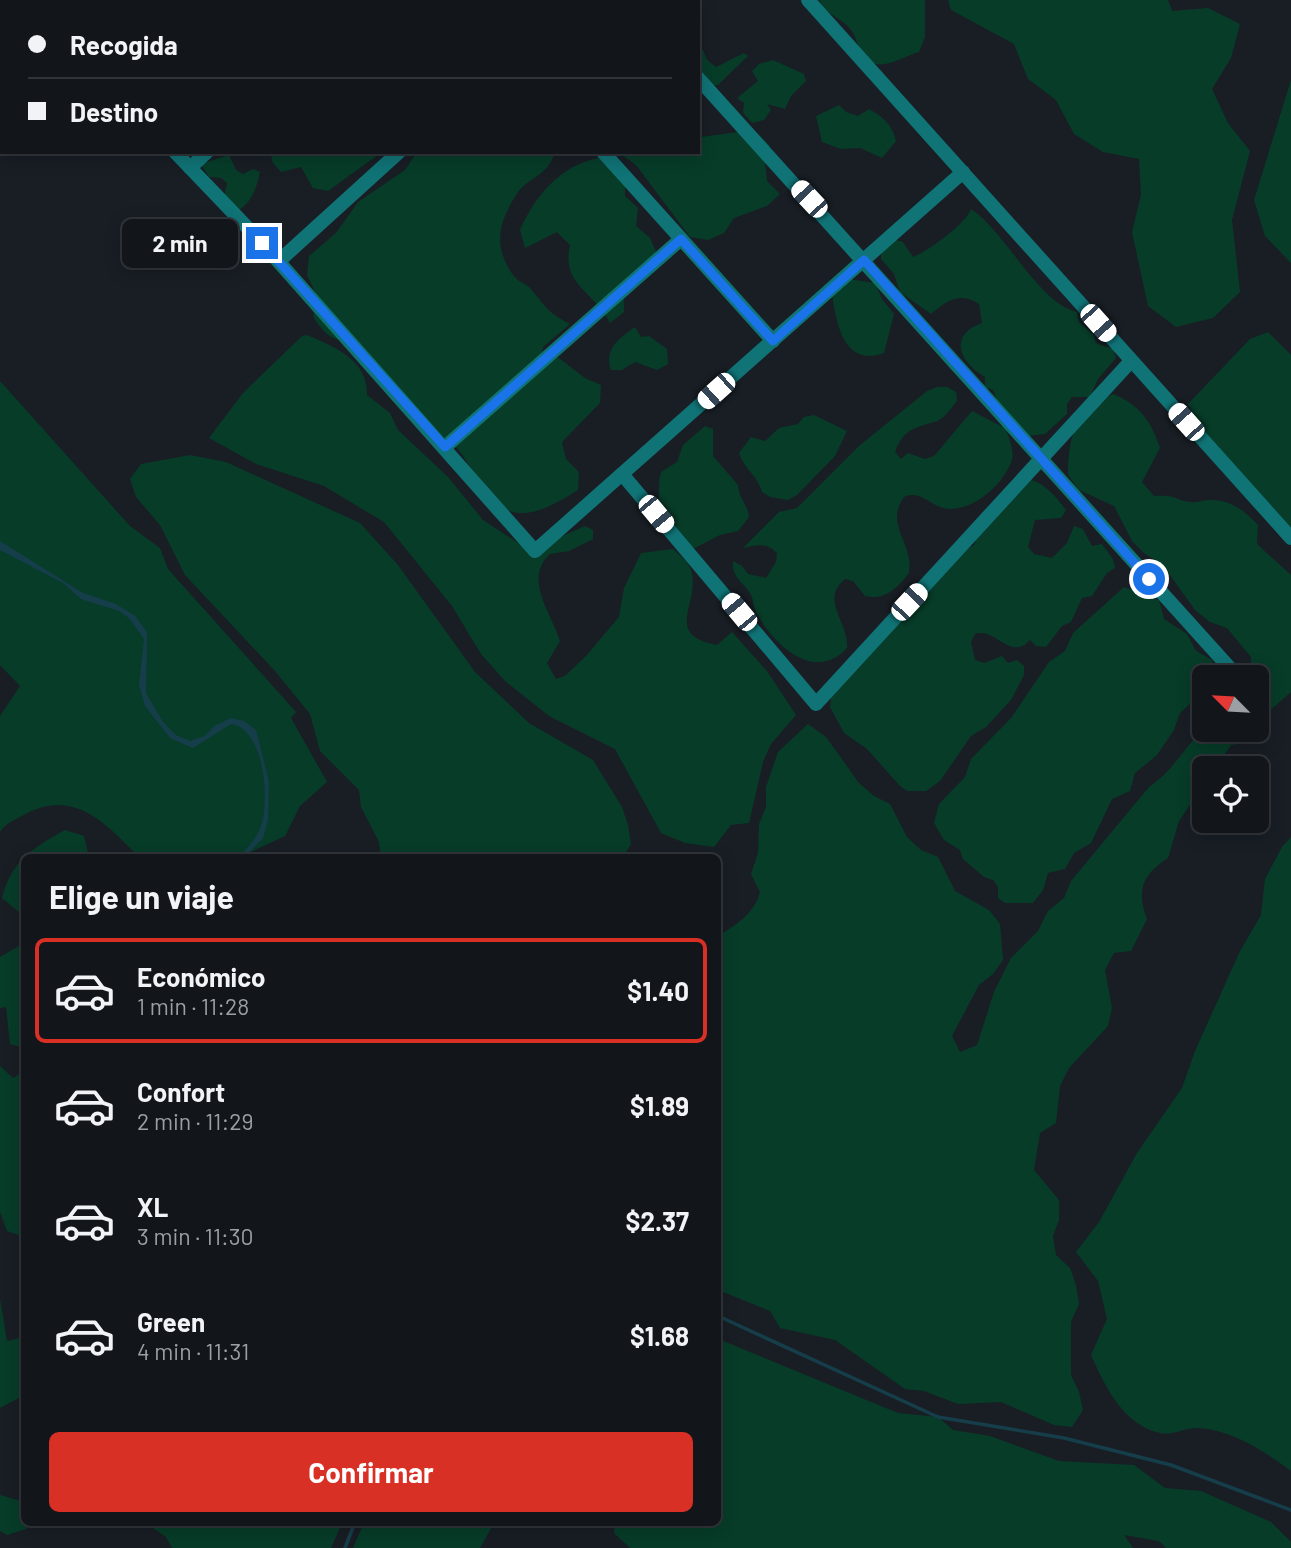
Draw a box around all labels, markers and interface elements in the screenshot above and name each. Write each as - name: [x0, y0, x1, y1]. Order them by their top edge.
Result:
- text: Recogida: [70, 29, 178, 60]
- text: Destino: [70, 96, 158, 127]
- car: [787, 176, 832, 222]
- callout: 2 min: [122, 218, 238, 268]
- route end: [246, 227, 278, 259]
- text: 2 min: [152, 229, 208, 257]
- car: [1077, 300, 1120, 346]
- car: [694, 369, 739, 413]
- car: [1165, 399, 1208, 445]
- car: [635, 491, 678, 537]
- route start: [1133, 563, 1165, 595]
- car: [887, 579, 932, 625]
- car: [718, 589, 761, 635]
- north arrow: [1192, 665, 1269, 742]
- map controls: [1192, 665, 1269, 833]
- button: locate: [1192, 756, 1269, 833]
- text: Elige un viaje: [49, 877, 234, 915]
- icon: car: [53, 959, 116, 1022]
- text: Económico: [137, 961, 266, 992]
- text: $1.40: [627, 975, 689, 1006]
- text: 1 min · 11:28: [137, 992, 249, 1020]
- icon: car: [53, 1074, 116, 1137]
- text: Confort: [137, 1076, 225, 1107]
- text: $1.89: [630, 1090, 689, 1121]
- text: 2 min · 11:29: [137, 1107, 254, 1135]
- icon: car: [53, 1189, 116, 1252]
- text: XL: [137, 1191, 168, 1222]
- text: $2.37: [626, 1205, 689, 1236]
- text: 3 min · 11:30: [137, 1222, 254, 1250]
- icon: car: [53, 1304, 116, 1367]
- text: Green: [137, 1306, 205, 1337]
- text: $1.68: [630, 1320, 689, 1351]
- text: 4 min · 11:31: [137, 1337, 249, 1365]
- button: Confirmar: [49, 1432, 693, 1512]

